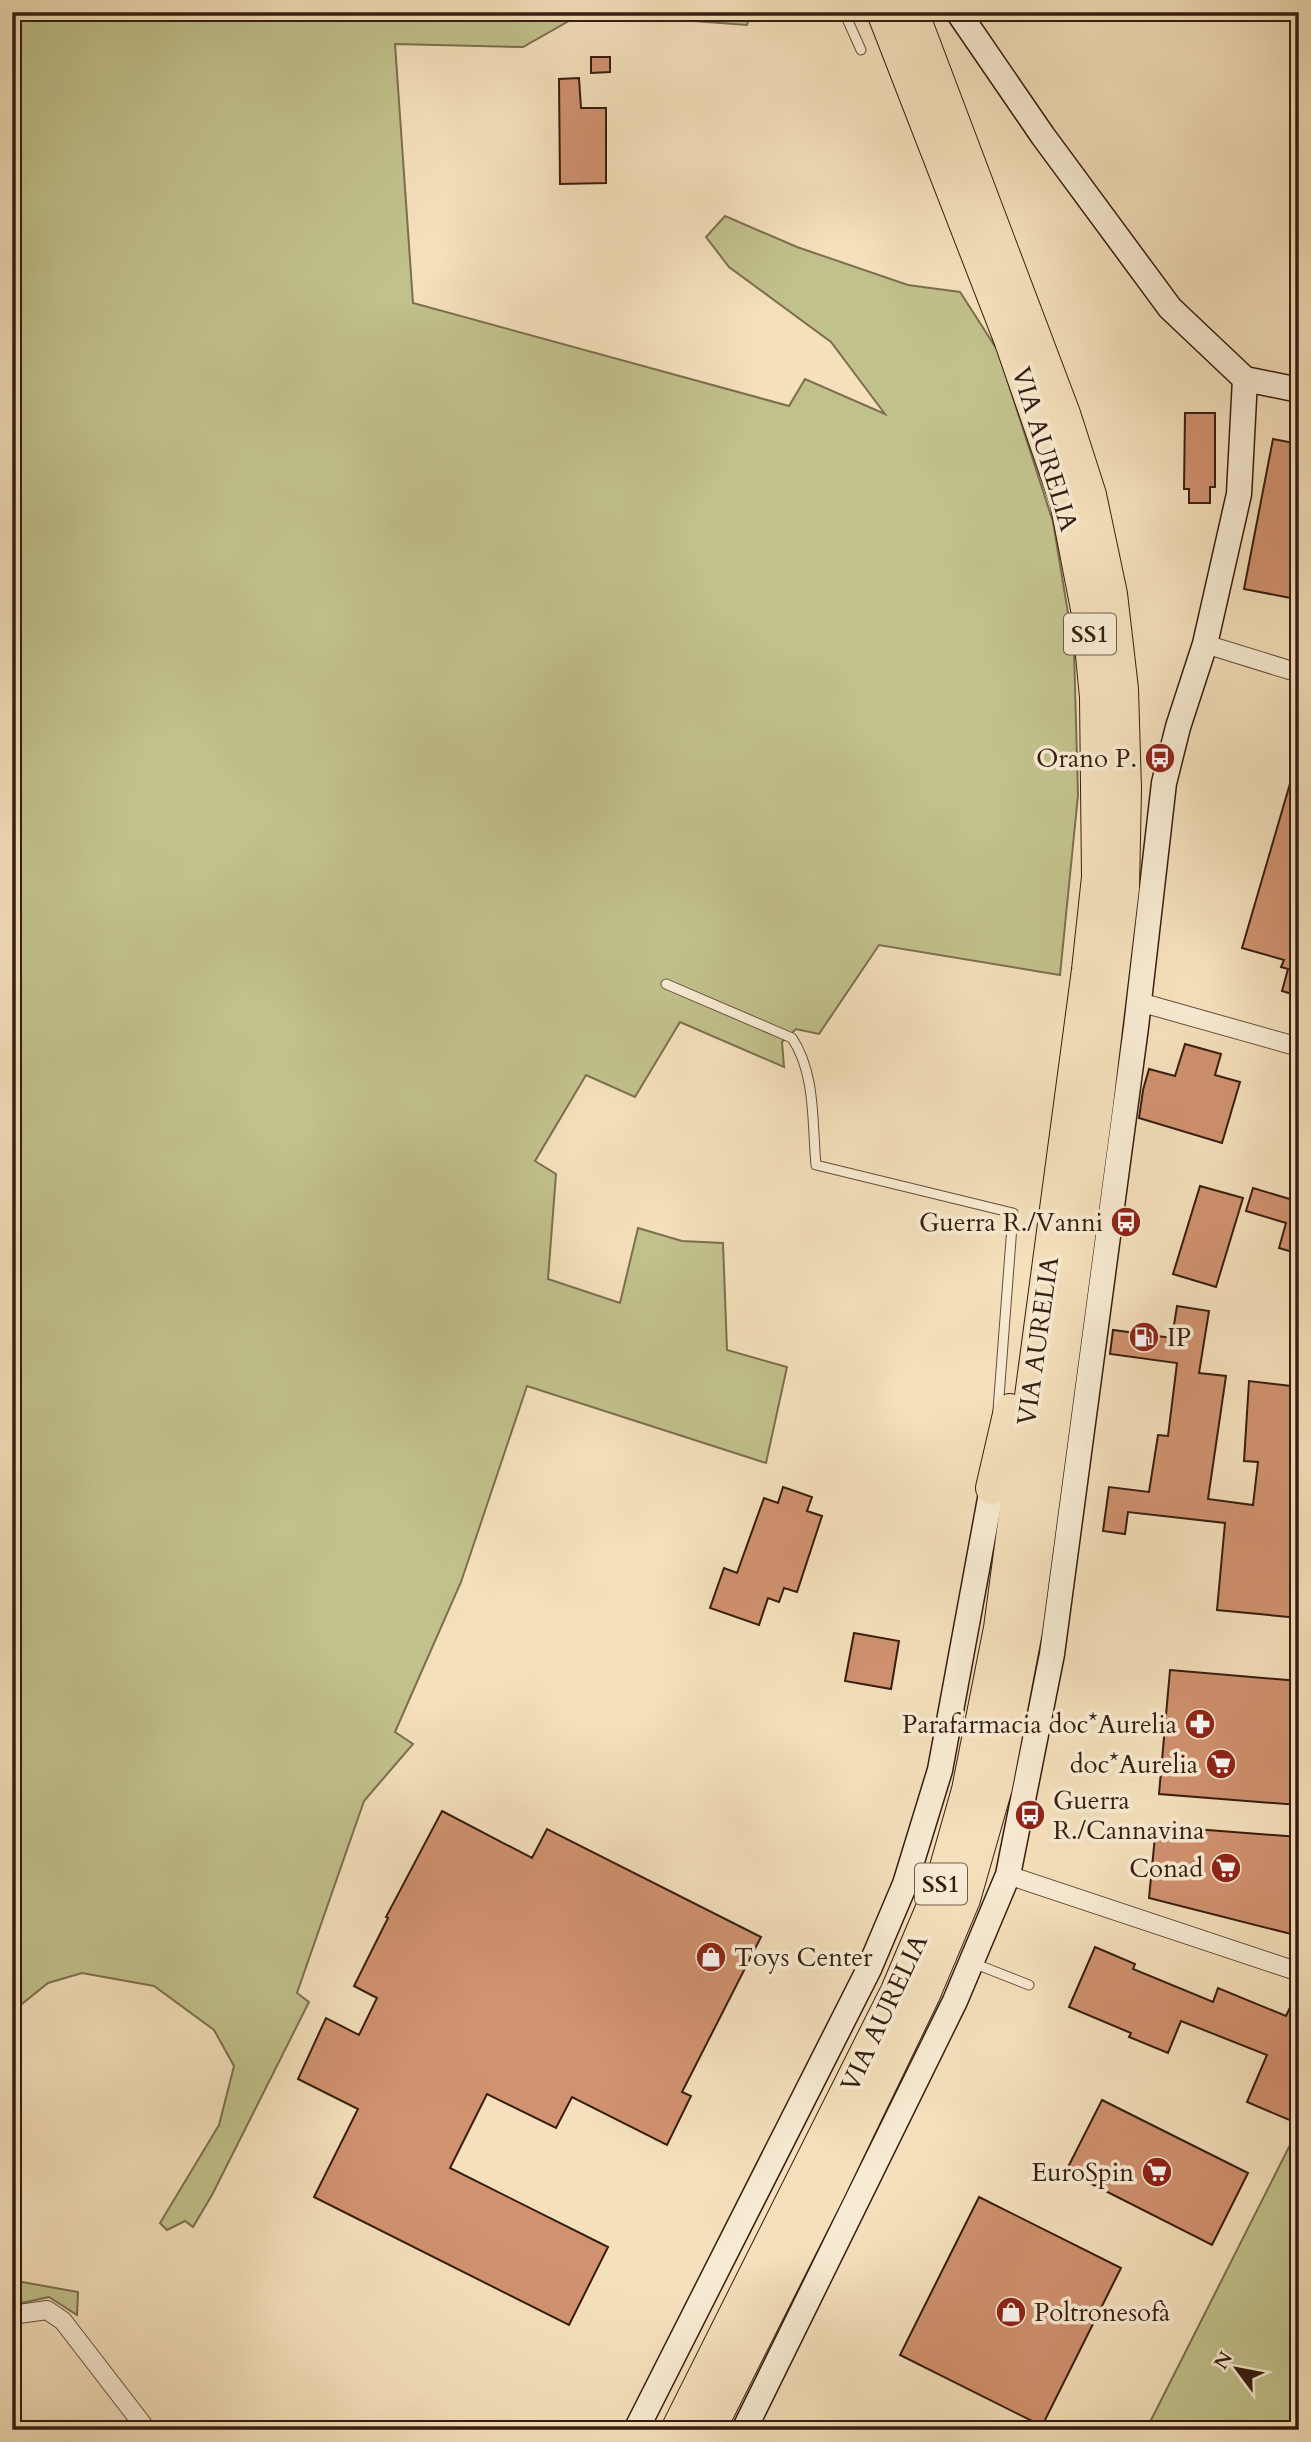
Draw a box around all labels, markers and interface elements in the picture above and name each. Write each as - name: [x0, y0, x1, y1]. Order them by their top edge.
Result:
- street label: VIA AURELIA: [1003, 362, 1087, 536]
- road number: SS1: [1064, 614, 1116, 654]
- place label: Orano P.: [1036, 741, 1137, 776]
- bus stop icon: Orano P.: [1143, 741, 1177, 775]
- place label: Guerra R./Vanni: [919, 1205, 1103, 1240]
- bus stop icon: Guerra R./Vanni: [1109, 1205, 1143, 1239]
- street label: VIA AURELIA: [1009, 1254, 1067, 1428]
- fuel station icon: IP: [1127, 1320, 1161, 1354]
- place label: IP: [1167, 1320, 1191, 1355]
- place label: Parafarmacia doc*Aurelia: [902, 1707, 1177, 1742]
- pharmacy icon: Parafarmacia doc*Aurelia: [1183, 1707, 1217, 1741]
- place label: doc*Aurelia: [1070, 1747, 1198, 1782]
- supermarket icon: doc*Aurelia: [1204, 1747, 1238, 1781]
- place label: Guerra R./Cannavina: [1053, 1783, 1204, 1848]
- bus stop icon: Guerra R./Cannavina: [1013, 1798, 1047, 1832]
- place label: Conad: [1129, 1851, 1203, 1886]
- supermarket icon: Conad: [1209, 1851, 1243, 1885]
- road number: SS1: [915, 1864, 967, 1905]
- street label: VIA AURELIA: [832, 1928, 936, 2098]
- shop icon: Toys Center: [694, 1940, 728, 1974]
- place label: Toys Center: [734, 1940, 873, 1975]
- place label: EuroSpin: [1031, 2155, 1134, 2190]
- supermarket icon: EuroSpin: [1140, 2155, 1174, 2189]
- shop icon: Poltronesofà: [994, 2295, 1028, 2329]
- place label: Poltronesofà: [1034, 2295, 1170, 2330]
- north arrow: [1202, 2334, 1272, 2404]
- text: N: [1208, 2346, 1239, 2374]

